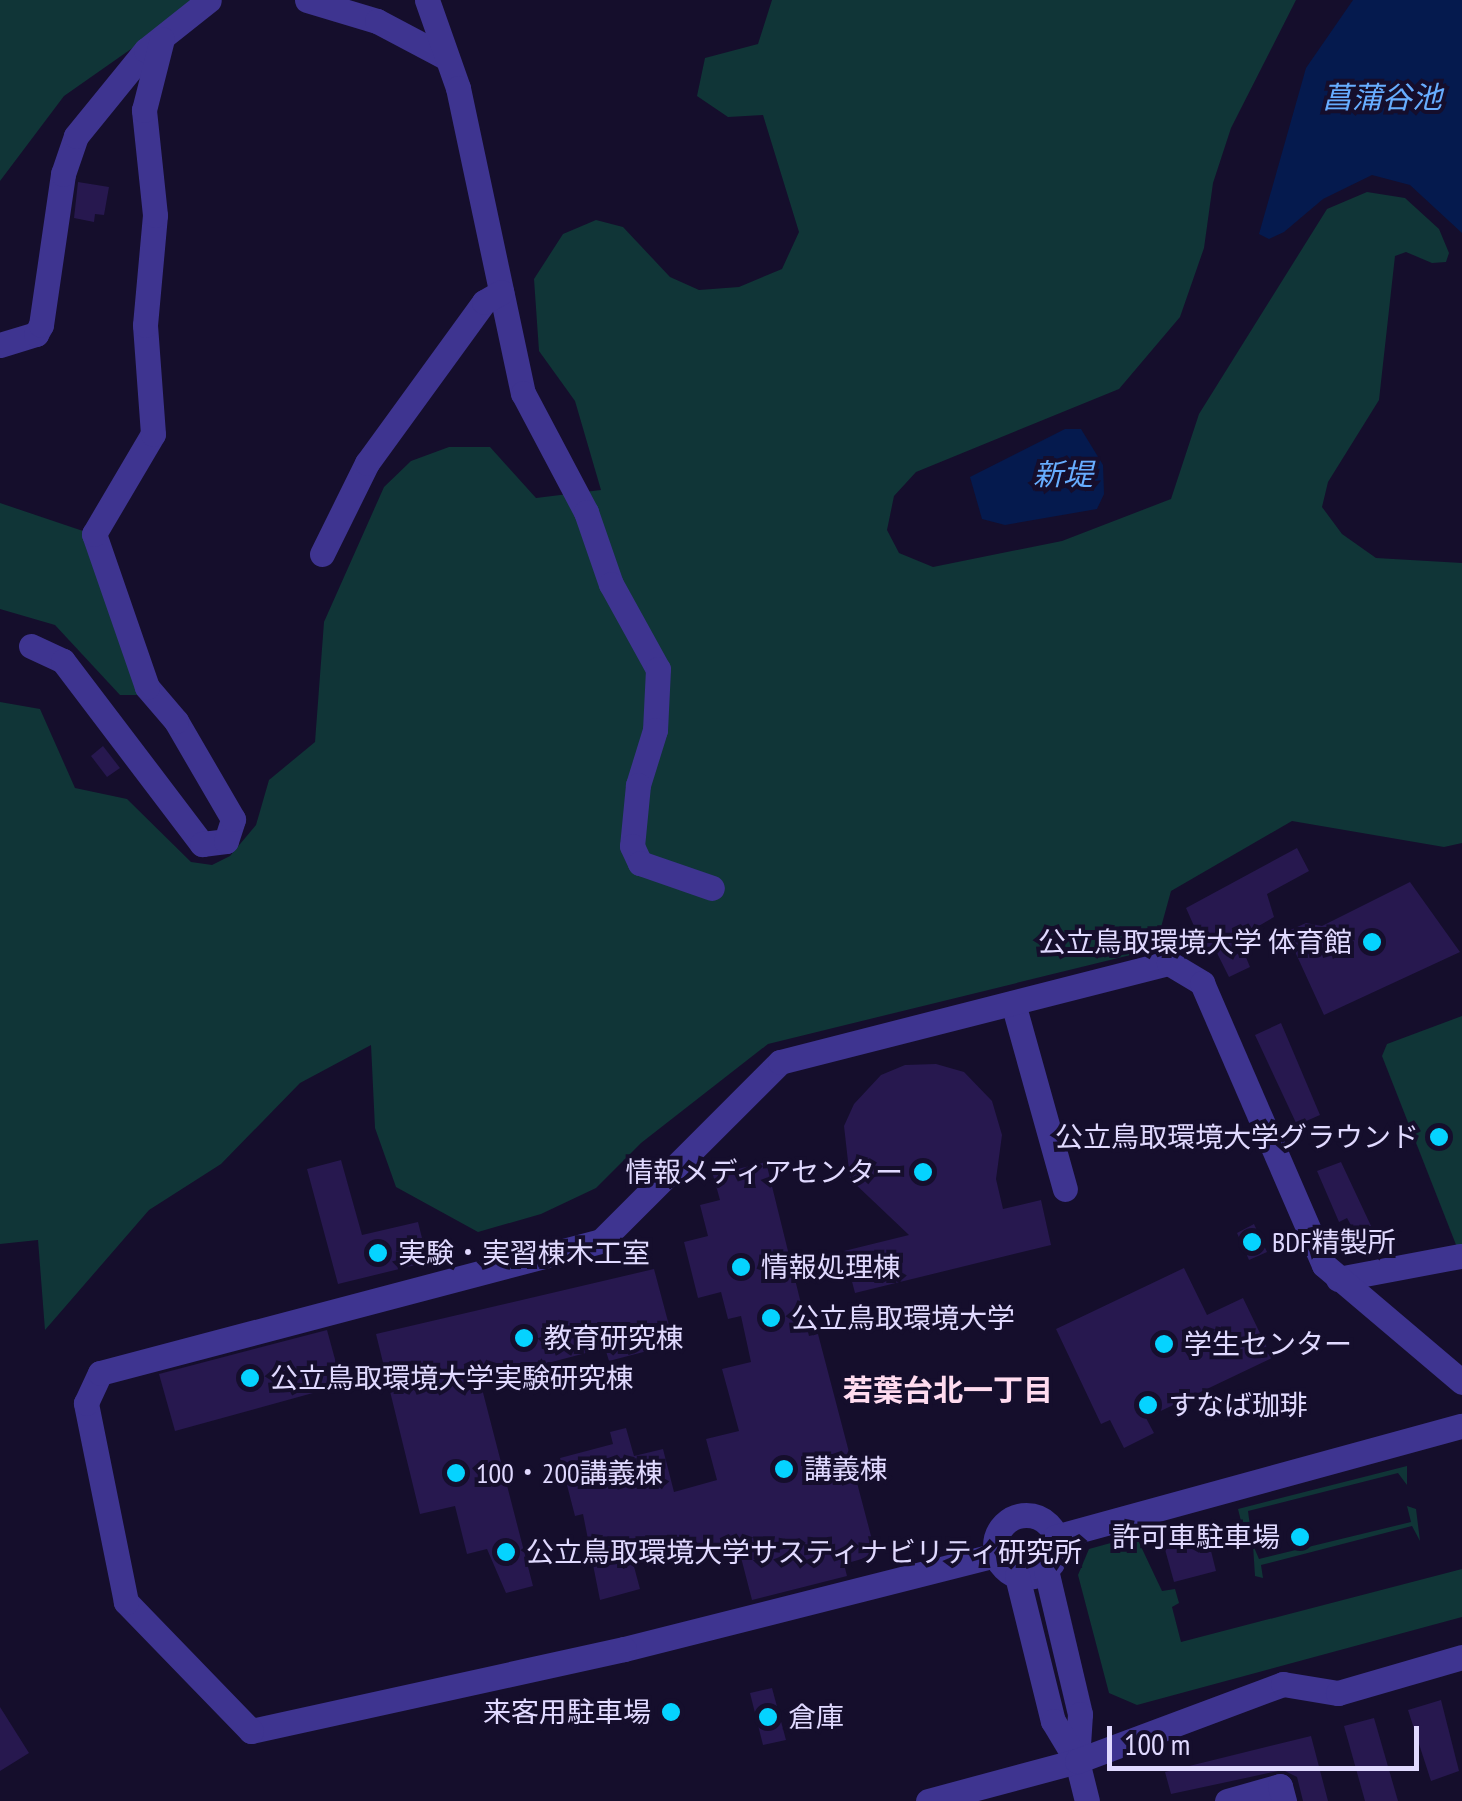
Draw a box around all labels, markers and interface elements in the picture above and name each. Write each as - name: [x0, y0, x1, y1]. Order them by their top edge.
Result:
- water label: 菖蒲谷池: [1322, 79, 1442, 115]
- water label: 新堤: [1033, 456, 1093, 492]
- place label: 公立鳥取環境大学 体育館: [1038, 925, 1352, 959]
- marker: 公立鳥取環境大学 体育館: [1361, 931, 1383, 953]
- place label: 公立鳥取環境大学グラウンド: [1055, 1120, 1419, 1154]
- marker: 公立鳥取環境大学グラウンド: [1428, 1126, 1450, 1148]
- place label: 情報メディアセンター: [623, 1155, 903, 1189]
- marker: 情報メディアセンター: [912, 1161, 934, 1183]
- place label: BDF精製所: [1272, 1225, 1395, 1259]
- marker: BDF精製所: [1241, 1231, 1263, 1253]
- place label: 実験・実習棟木工室: [398, 1236, 650, 1270]
- marker: 実験・実習棟木工室: [367, 1242, 389, 1264]
- place label: 情報処理棟: [761, 1250, 901, 1284]
- marker: 情報処理棟: [730, 1256, 752, 1278]
- place label: 公立鳥取環境大学: [791, 1301, 1015, 1335]
- marker: 公立鳥取環境大学: [760, 1307, 782, 1329]
- place label: 教育研究棟: [544, 1321, 684, 1355]
- marker: 教育研究棟: [513, 1327, 535, 1349]
- place label: 学生センター: [1184, 1327, 1352, 1361]
- marker: 学生センター: [1153, 1333, 1175, 1355]
- place label: 公立鳥取環境大学実験研究棟: [270, 1361, 634, 1395]
- marker: 公立鳥取環境大学実験研究棟: [239, 1367, 261, 1389]
- district label: 若葉台北一丁目: [843, 1372, 1053, 1408]
- place label: すなば珈琲: [1168, 1388, 1308, 1422]
- marker: すなば珈琲: [1137, 1394, 1159, 1416]
- place label: 講義棟: [804, 1452, 888, 1486]
- place label: 100・200講義棟: [476, 1456, 664, 1490]
- marker: 講義棟: [773, 1458, 795, 1480]
- marker: 100・200講義棟: [445, 1462, 467, 1484]
- place label: 許可車駐車場: [1112, 1520, 1280, 1554]
- marker: 許可車駐車場: [1289, 1526, 1311, 1548]
- place label: 公立鳥取環境大学サスティナビリティ研究所: [526, 1535, 1086, 1569]
- marker: 公立鳥取環境大学サスティナビリティ研究所: [495, 1541, 517, 1563]
- place label: 来客用駐車場: [483, 1695, 651, 1729]
- place label: 倉庫: [788, 1700, 844, 1734]
- marker: 来客用駐車場: [660, 1701, 682, 1723]
- marker: 倉庫: [757, 1706, 779, 1728]
- scale bar: [1112, 1706, 1424, 1768]
- text: 100 m: [1124, 1724, 1190, 1763]

